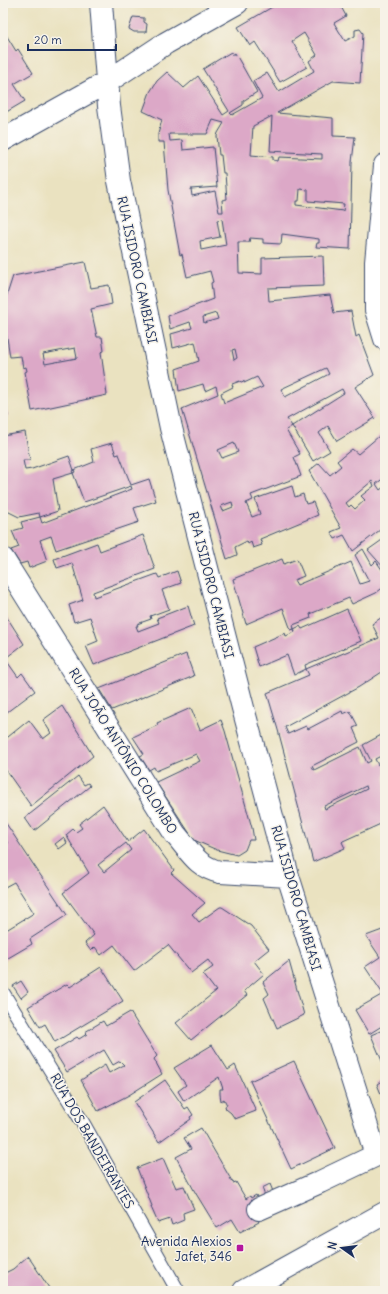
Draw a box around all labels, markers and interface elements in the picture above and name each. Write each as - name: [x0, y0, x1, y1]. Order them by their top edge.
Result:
- scale bar: [28, 26, 116, 52]
- text: 20 m: [34, 32, 62, 47]
- street label: RUA ISIDORO CAMBIASI: [113, 195, 161, 346]
- street label: RUA ISIDORO CAMBIASI: [185, 510, 238, 660]
- street label: RUA JOÃO ANTÔNIO COLOMBO: [65, 664, 182, 837]
- street label: RUA ISIDORO CAMBIASI: [267, 823, 325, 973]
- street label: RUA DOS BANDEIRANTES: [46, 1070, 138, 1212]
- north arrow: [322, 1228, 362, 1268]
- place label: Avenida Alexios Jafet, 346: [141, 1233, 232, 1265]
- text: N: [325, 1240, 340, 1251]
- marker: Avenida Alexios Jafet, 346: [235, 1243, 245, 1253]

